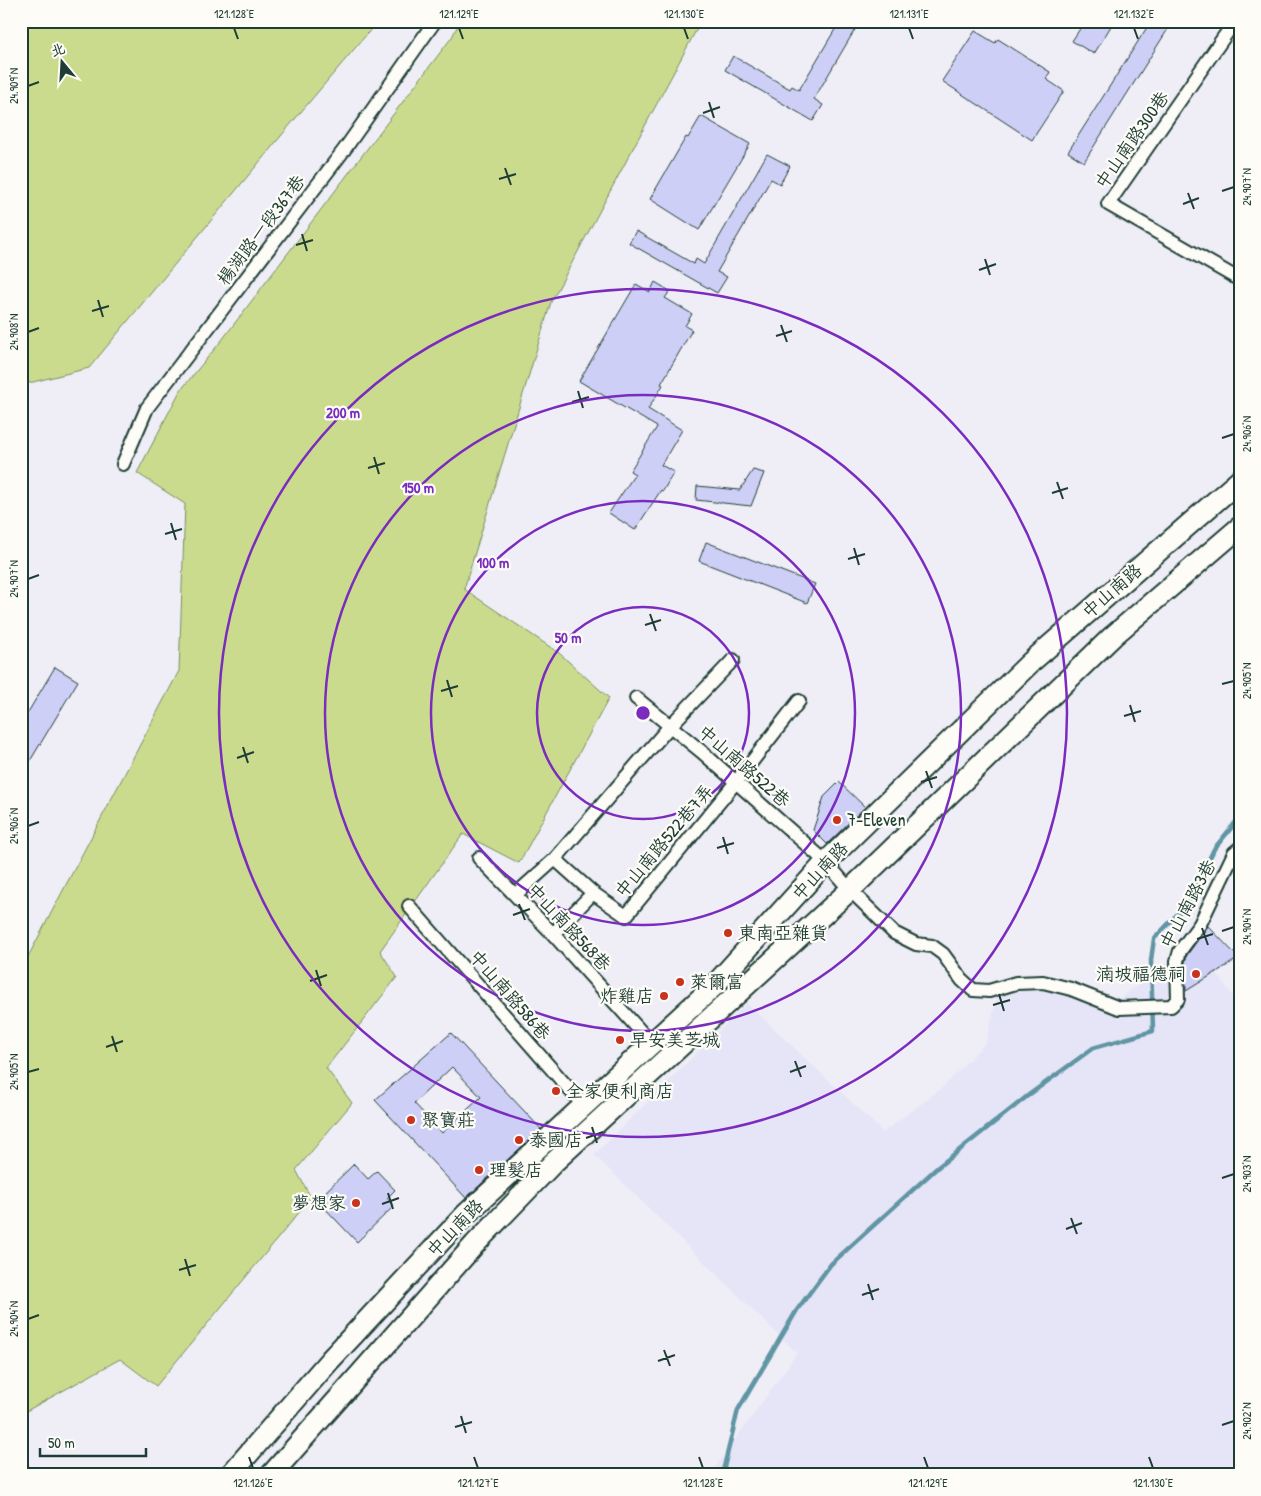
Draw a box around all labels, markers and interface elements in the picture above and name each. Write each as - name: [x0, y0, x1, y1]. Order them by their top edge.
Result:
- text: 121.128°E: [214, 5, 255, 22]
- text: 121.129°E: [439, 5, 479, 22]
- text: 121.130°E: [664, 5, 705, 22]
- text: 121.131°E: [889, 5, 929, 22]
- text: 121.132°E: [1114, 5, 1155, 22]
- north arrow: [38, 38, 88, 88]
- text: 北: [48, 38, 67, 60]
- text: 24.909°N: [5, 68, 22, 104]
- street label: 中山南路300巷: [1089, 86, 1175, 194]
- text: 24.907°N: [1238, 168, 1255, 206]
- street label: 楊湖路一段367巷: [211, 169, 310, 290]
- text: 24.908°N: [5, 314, 22, 350]
- text: 200 m: [326, 402, 360, 423]
- text: 24.906°N: [1238, 416, 1255, 452]
- text: 150 m: [402, 477, 434, 498]
- text: 100 m: [477, 552, 509, 573]
- street label: 中山南路: [1076, 558, 1147, 624]
- text: 24.907°N: [5, 560, 22, 598]
- text: 50 m: [555, 627, 581, 648]
- text: 24.905°N: [1238, 663, 1255, 699]
- centre of rings: [634, 704, 652, 722]
- street label: 中山南路522巷: [693, 719, 796, 813]
- street label: 中山南路522巷7弄: [609, 778, 719, 903]
- place label: 7-Eleven: [847, 807, 906, 832]
- text: 24.906°N: [5, 808, 22, 844]
- marker: 7-Eleven: [831, 814, 843, 826]
- street label: 中山南路: [786, 836, 853, 906]
- street label: 中山南路3巷: [1153, 855, 1222, 953]
- street label: 中山南路568巷: [522, 877, 617, 976]
- text: 24.904°N: [1238, 909, 1255, 945]
- place label: 東南亞雜貨: [738, 920, 828, 945]
- marker: 東南亞雜貨: [722, 927, 734, 939]
- street label: 中山南路586巷: [464, 944, 557, 1045]
- place label: 湳坡福德祠: [1096, 961, 1186, 986]
- marker: 湳坡福德祠: [1190, 968, 1202, 980]
- place label: 萊爾富: [690, 969, 744, 994]
- marker: 萊爾富: [674, 976, 686, 988]
- place label: 炸雞店: [600, 983, 654, 1008]
- marker: 炸雞店: [658, 990, 670, 1002]
- place label: 早安美芝城: [630, 1027, 720, 1052]
- marker: 早安美芝城: [614, 1034, 626, 1046]
- text: 24.905°N: [5, 1054, 22, 1090]
- place label: 全家便利商店: [566, 1078, 674, 1103]
- marker: 全家便利商店: [550, 1085, 562, 1097]
- place label: 聚寶莊: [421, 1107, 475, 1132]
- marker: 聚寶莊: [405, 1114, 417, 1126]
- place label: 泰國店: [529, 1127, 583, 1152]
- marker: 泰國店: [513, 1134, 525, 1146]
- text: 24.903°N: [1238, 1155, 1255, 1193]
- place label: 理髮店: [489, 1157, 543, 1182]
- marker: 理髮店: [473, 1164, 485, 1176]
- place label: 夢想家: [292, 1190, 346, 1215]
- street label: 中山南路: [421, 1193, 489, 1262]
- marker: 夢想家: [350, 1197, 362, 1209]
- text: 24.904°N: [5, 1301, 22, 1337]
- text: 24.902°N: [1238, 1402, 1255, 1440]
- scale bar: [40, 1426, 146, 1458]
- text: 50 m: [48, 1432, 75, 1453]
- text: 121.126°E: [233, 1474, 274, 1491]
- text: 121.127°E: [458, 1474, 499, 1491]
- text: 121.128°E: [683, 1474, 724, 1491]
- text: 121.129°E: [908, 1474, 948, 1491]
- text: 121.130°E: [1133, 1474, 1174, 1491]

